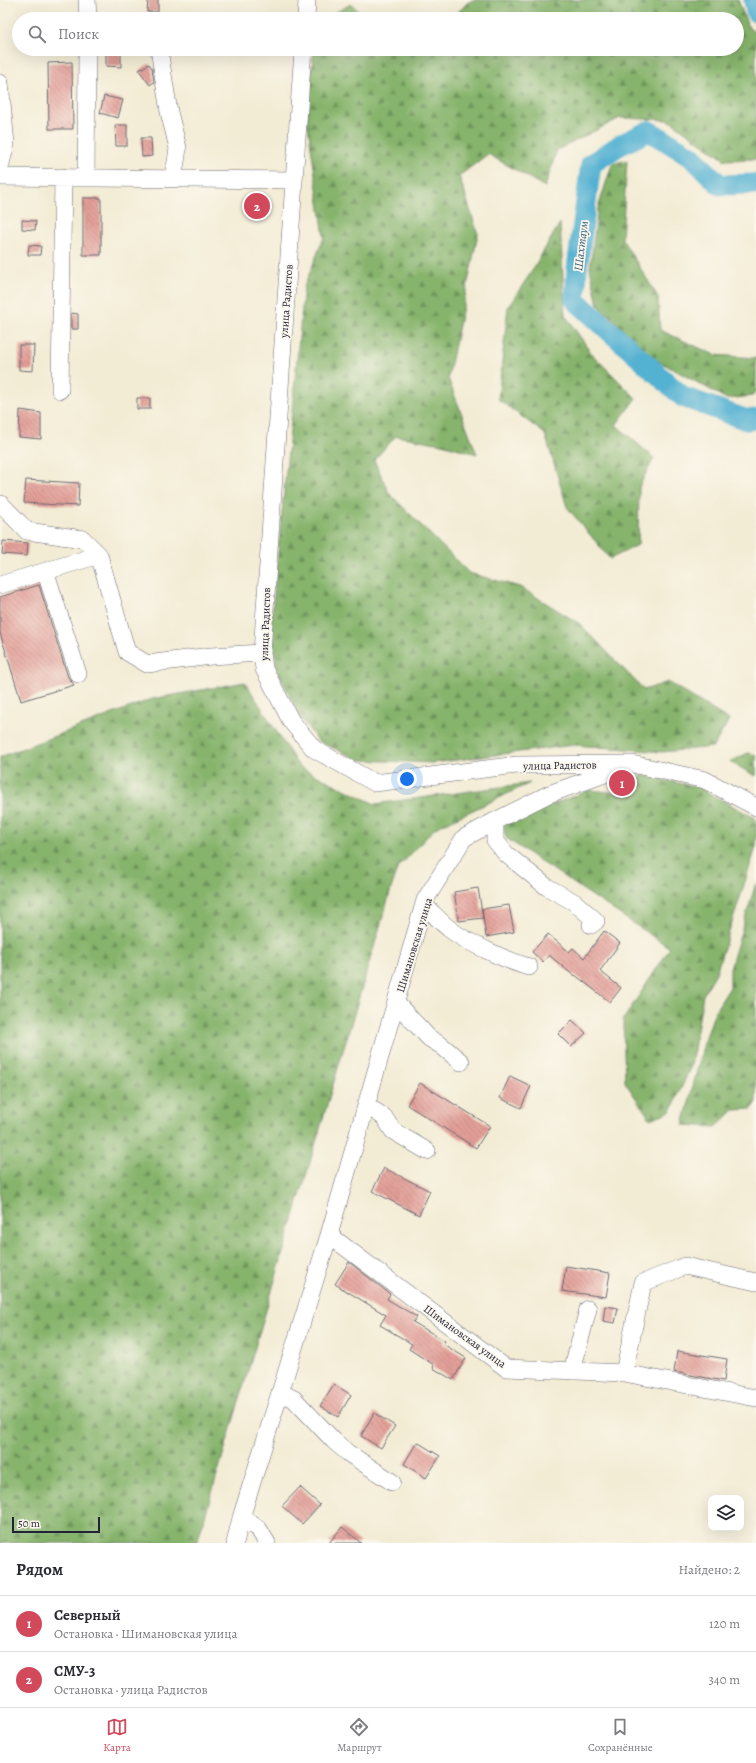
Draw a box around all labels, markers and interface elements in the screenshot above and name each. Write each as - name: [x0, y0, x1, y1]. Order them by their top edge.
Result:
- search box: [12, 12, 744, 56]
- icon: search: [26, 23, 48, 45]
- text: Поиск: [58, 24, 99, 44]
- pin: 2: [244, 191, 270, 221]
- water label: Шахтаум: [570, 219, 592, 272]
- street label: улица Радистов: [276, 264, 297, 339]
- street label: улица Радистов: [257, 587, 274, 662]
- street label: улица Радистов: [522, 757, 597, 774]
- pin: 1: [609, 768, 635, 798]
- your location: [397, 769, 417, 789]
- street label: Шимановская улица: [393, 895, 436, 994]
- street label: Шимановская улица: [420, 1301, 510, 1372]
- map controls: [708, 1495, 744, 1531]
- button: layers: [708, 1495, 744, 1531]
- scale bar: [12, 1515, 100, 1534]
- text: 50 m: [18, 1516, 40, 1531]
- text: Рядом: [16, 1558, 63, 1581]
- text: Найдено: 2: [679, 1561, 740, 1578]
- text: Северный: [54, 1605, 121, 1625]
- text: 1: [27, 1615, 31, 1632]
- text: 120 m: [709, 1615, 740, 1632]
- text: Остановка · Шимановская улица: [54, 1625, 237, 1642]
- text: СМУ-3: [54, 1661, 95, 1681]
- text: 2: [26, 1671, 32, 1688]
- text: 340 m: [708, 1671, 740, 1688]
- text: Остановка · улица Радистов: [54, 1681, 208, 1698]
- tab: Карта: [103, 1716, 131, 1755]
- tab: Маршрут: [337, 1716, 382, 1755]
- tab: Сохранённые: [588, 1716, 653, 1755]

